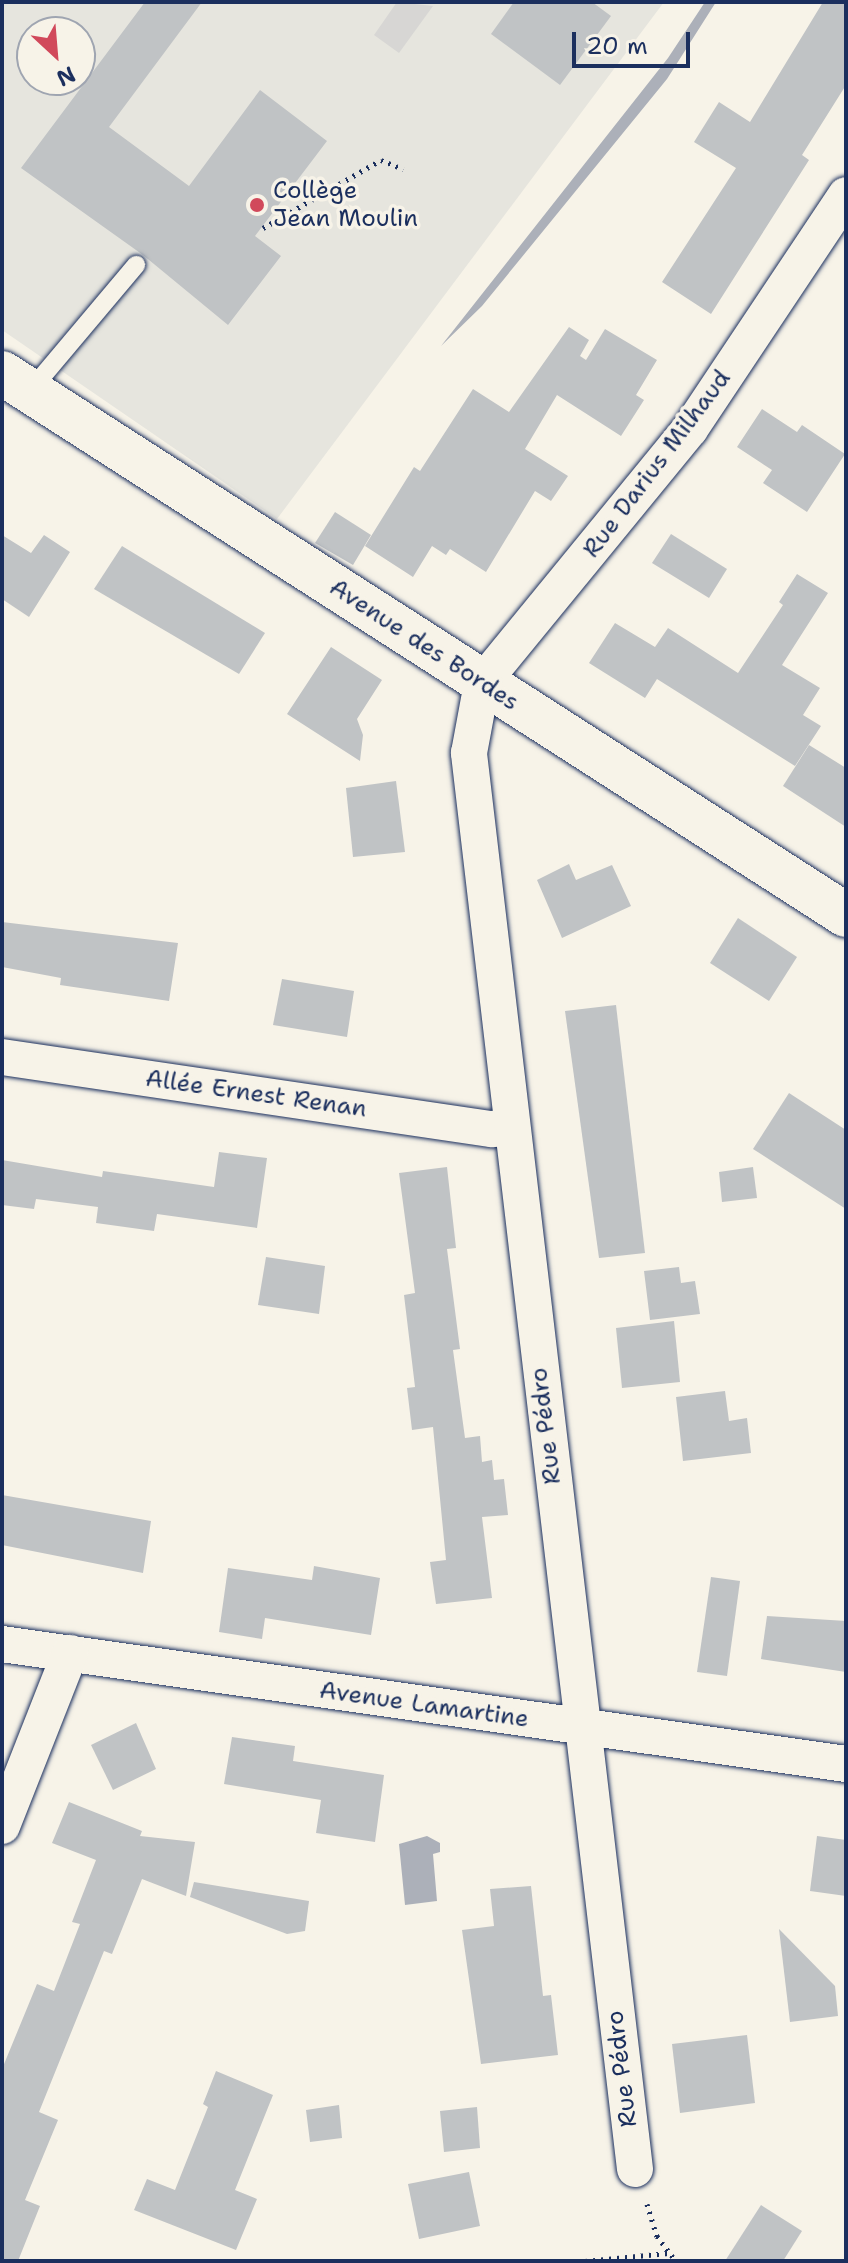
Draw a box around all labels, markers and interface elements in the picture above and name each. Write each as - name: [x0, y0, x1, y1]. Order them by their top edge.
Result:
- north arrow: [16, 16, 96, 96]
- scale bar: [576, 16, 694, 66]
- text: 20 m: [586, 30, 648, 62]
- text: N: [52, 59, 80, 93]
- place label: Collège Jean Moulin: [273, 177, 418, 233]
- marker: Collège Jean Moulin: [248, 196, 266, 214]
- street label: Rue Darius Milhaud: [577, 365, 737, 563]
- street label: Avenue des Bordes: [324, 573, 524, 717]
- street label: Allée Ernest Renan: [144, 1064, 368, 1124]
- street label: Rue Pédro: [525, 1366, 567, 1486]
- street label: Avenue Lamartine: [318, 1676, 530, 1734]
- street label: Rue Pédro: [601, 2009, 643, 2129]

